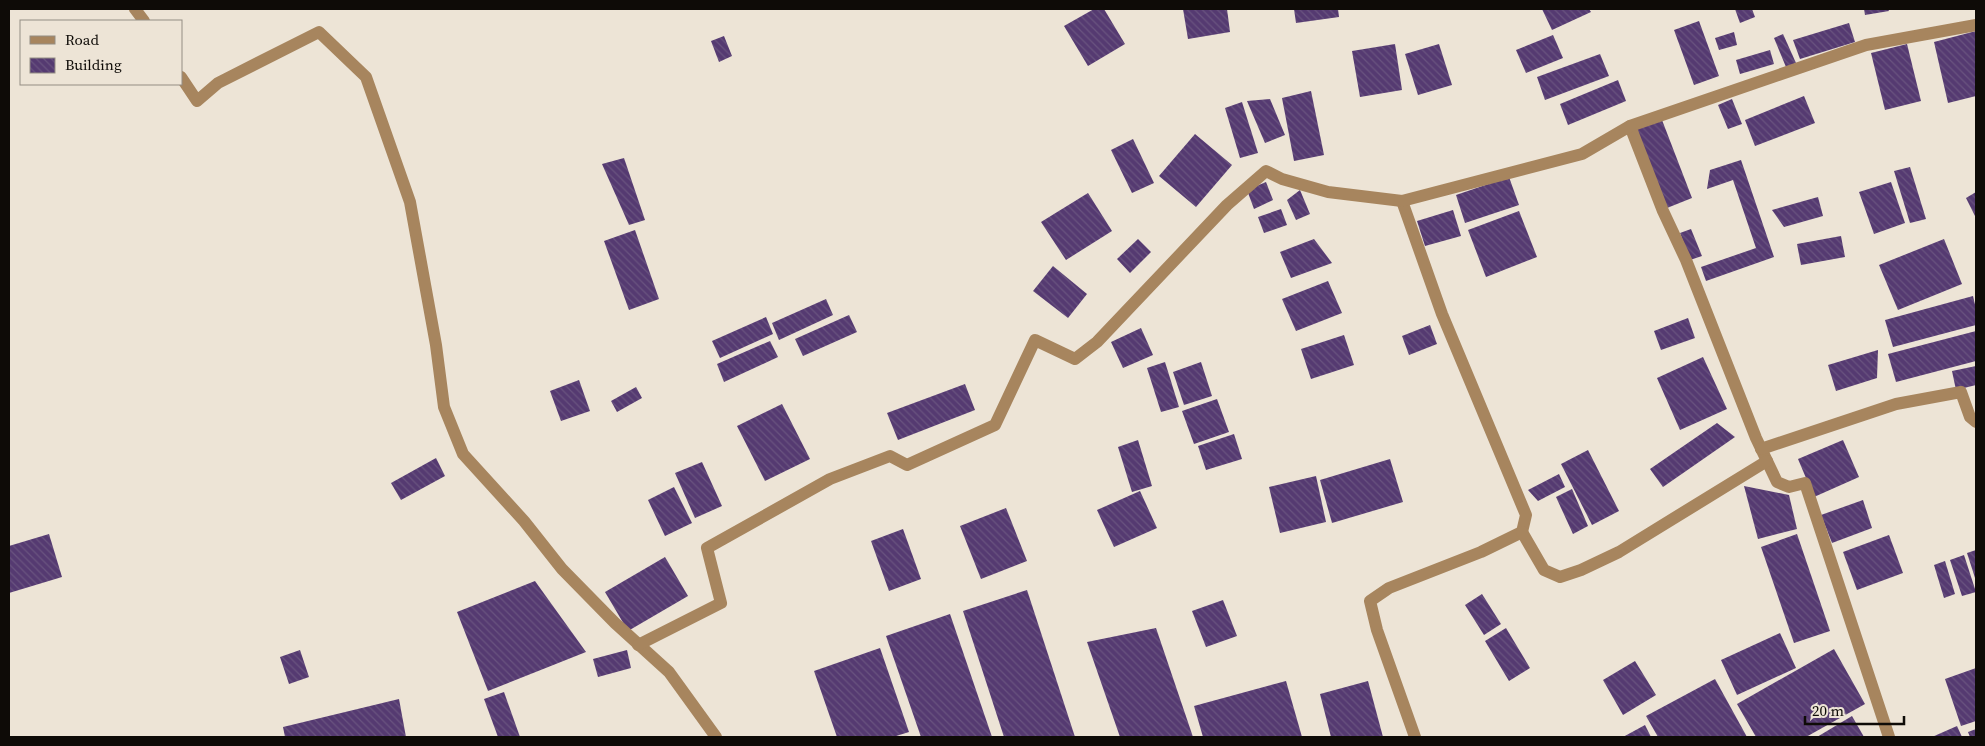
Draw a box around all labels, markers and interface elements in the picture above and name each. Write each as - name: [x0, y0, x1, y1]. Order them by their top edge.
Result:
- legend: [20, 20, 182, 85]
- text: Road: [65, 29, 99, 50]
- text: Building: [65, 54, 122, 75]
- scale bar: [1805, 694, 1904, 726]
- text: 20 m: [1812, 700, 1844, 721]

